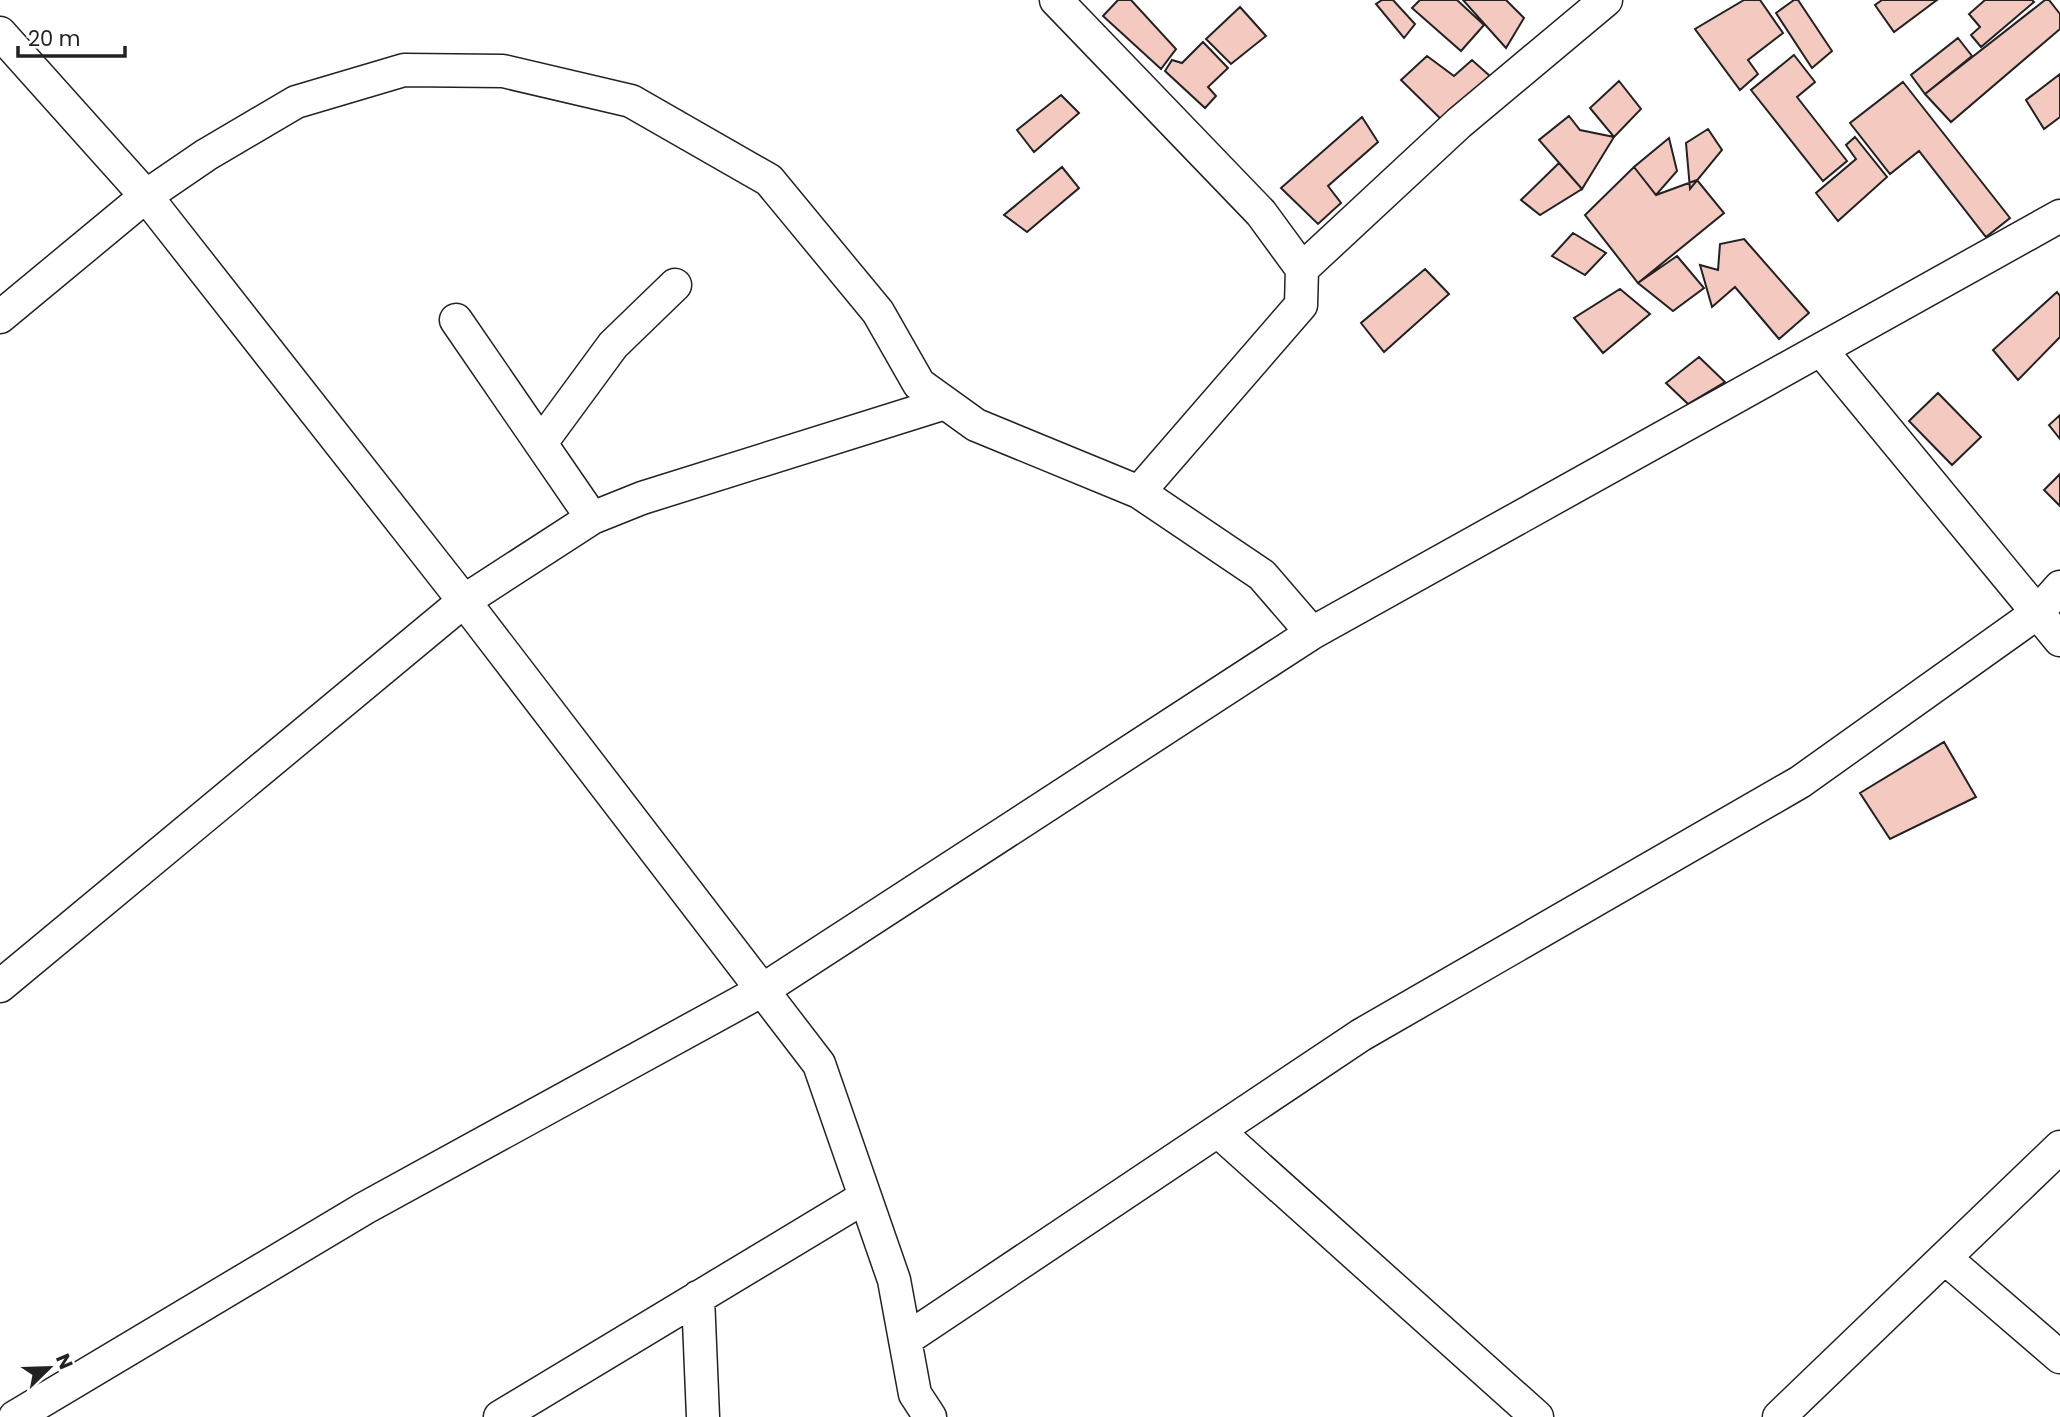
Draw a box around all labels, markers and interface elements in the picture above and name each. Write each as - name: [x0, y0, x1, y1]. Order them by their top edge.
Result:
- scale bar: [18, 14, 124, 58]
- text: 20 m: [28, 24, 81, 53]
- north arrow: [14, 1333, 84, 1403]
- text: N: [49, 1350, 79, 1373]

